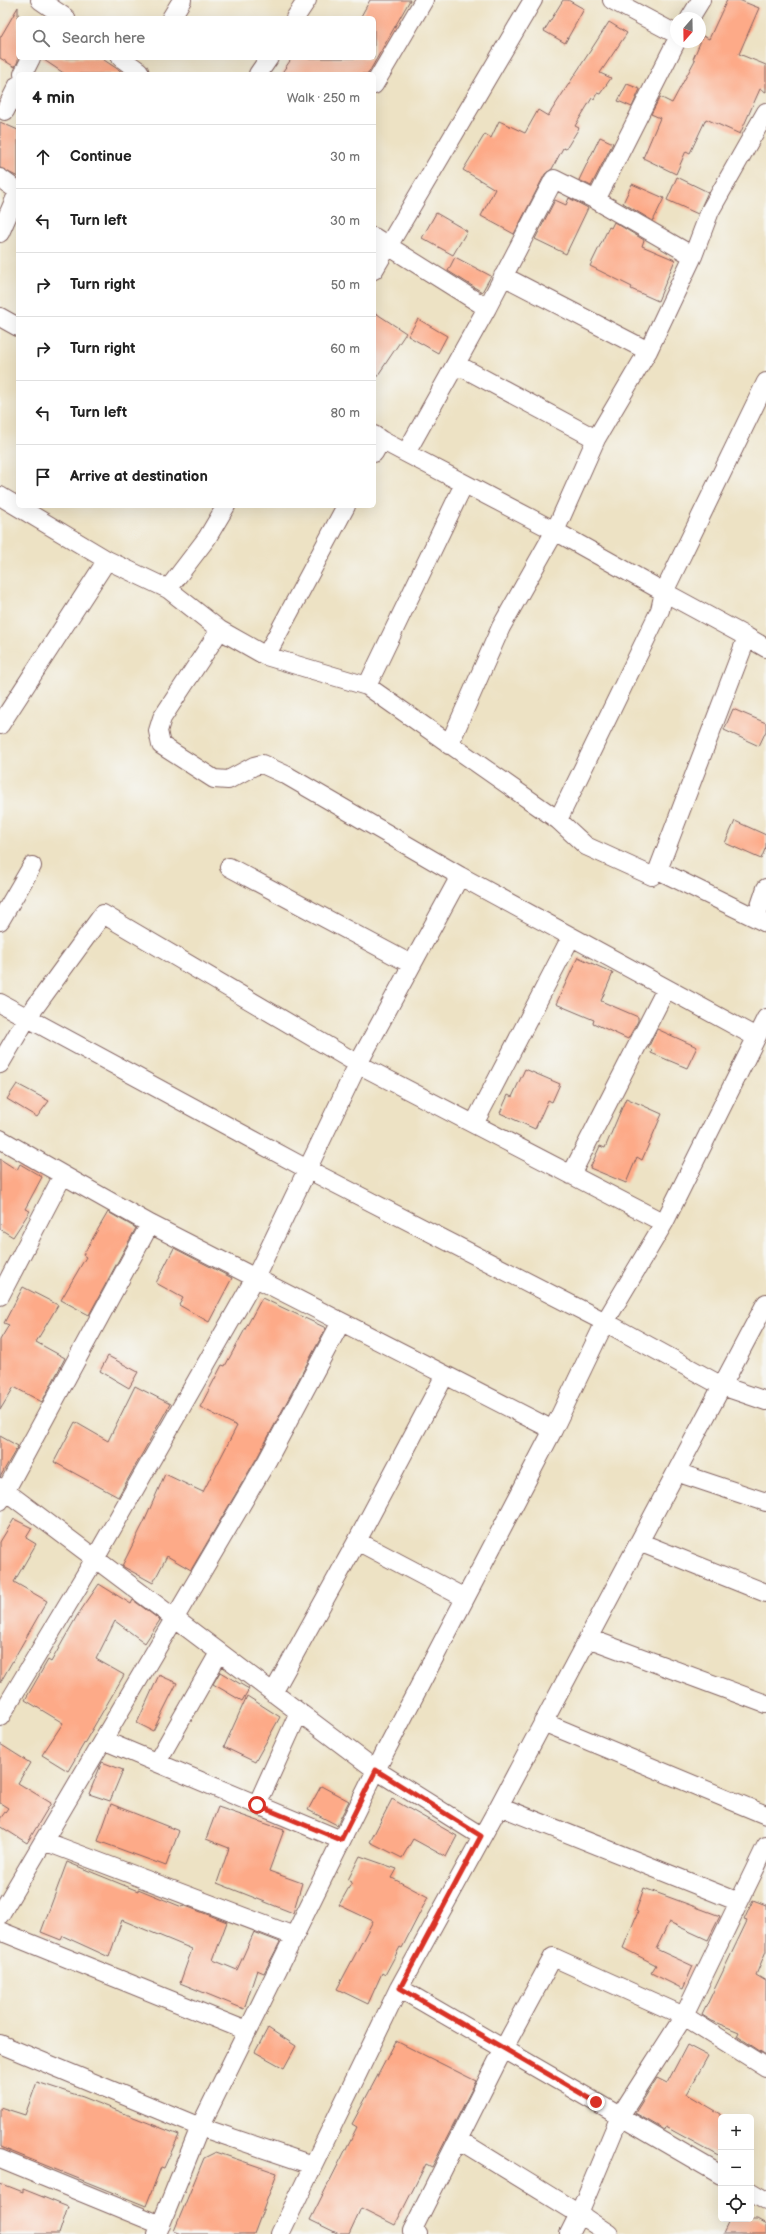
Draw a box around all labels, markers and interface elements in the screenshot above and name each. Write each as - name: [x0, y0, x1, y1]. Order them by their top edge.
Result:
- north arrow: [670, 12, 706, 48]
- search box: [16, 16, 376, 60]
- icon: search: [30, 27, 52, 49]
- text: Search here: [62, 29, 145, 48]
- text: 4 min: [32, 88, 75, 108]
- text: Walk · 250 m: [287, 90, 360, 106]
- icon: ahead: [32, 146, 54, 168]
- text: Continue: [70, 147, 132, 166]
- text: 30 m: [330, 149, 360, 165]
- icon: left: [32, 210, 54, 232]
- text: Turn left: [70, 211, 127, 230]
- text: 30 m: [330, 213, 360, 229]
- icon: right: [32, 274, 54, 296]
- text: Turn right: [70, 275, 135, 294]
- text: 50 m: [331, 277, 360, 293]
- icon: right: [32, 338, 54, 360]
- text: Turn right: [70, 339, 135, 358]
- text: 60 m: [330, 341, 360, 357]
- icon: left: [32, 402, 54, 424]
- text: Turn left: [70, 403, 127, 422]
- text: 80 m: [331, 405, 360, 421]
- icon: arrive: [32, 466, 54, 488]
- text: Arrive at destination: [70, 467, 208, 486]
- route start: [248, 1796, 266, 1814]
- route end: [587, 2093, 605, 2111]
- map controls: [718, 2114, 754, 2222]
- button: +: [718, 2114, 754, 2150]
- button: −: [718, 2150, 754, 2186]
- button: locate: [718, 2186, 754, 2222]

